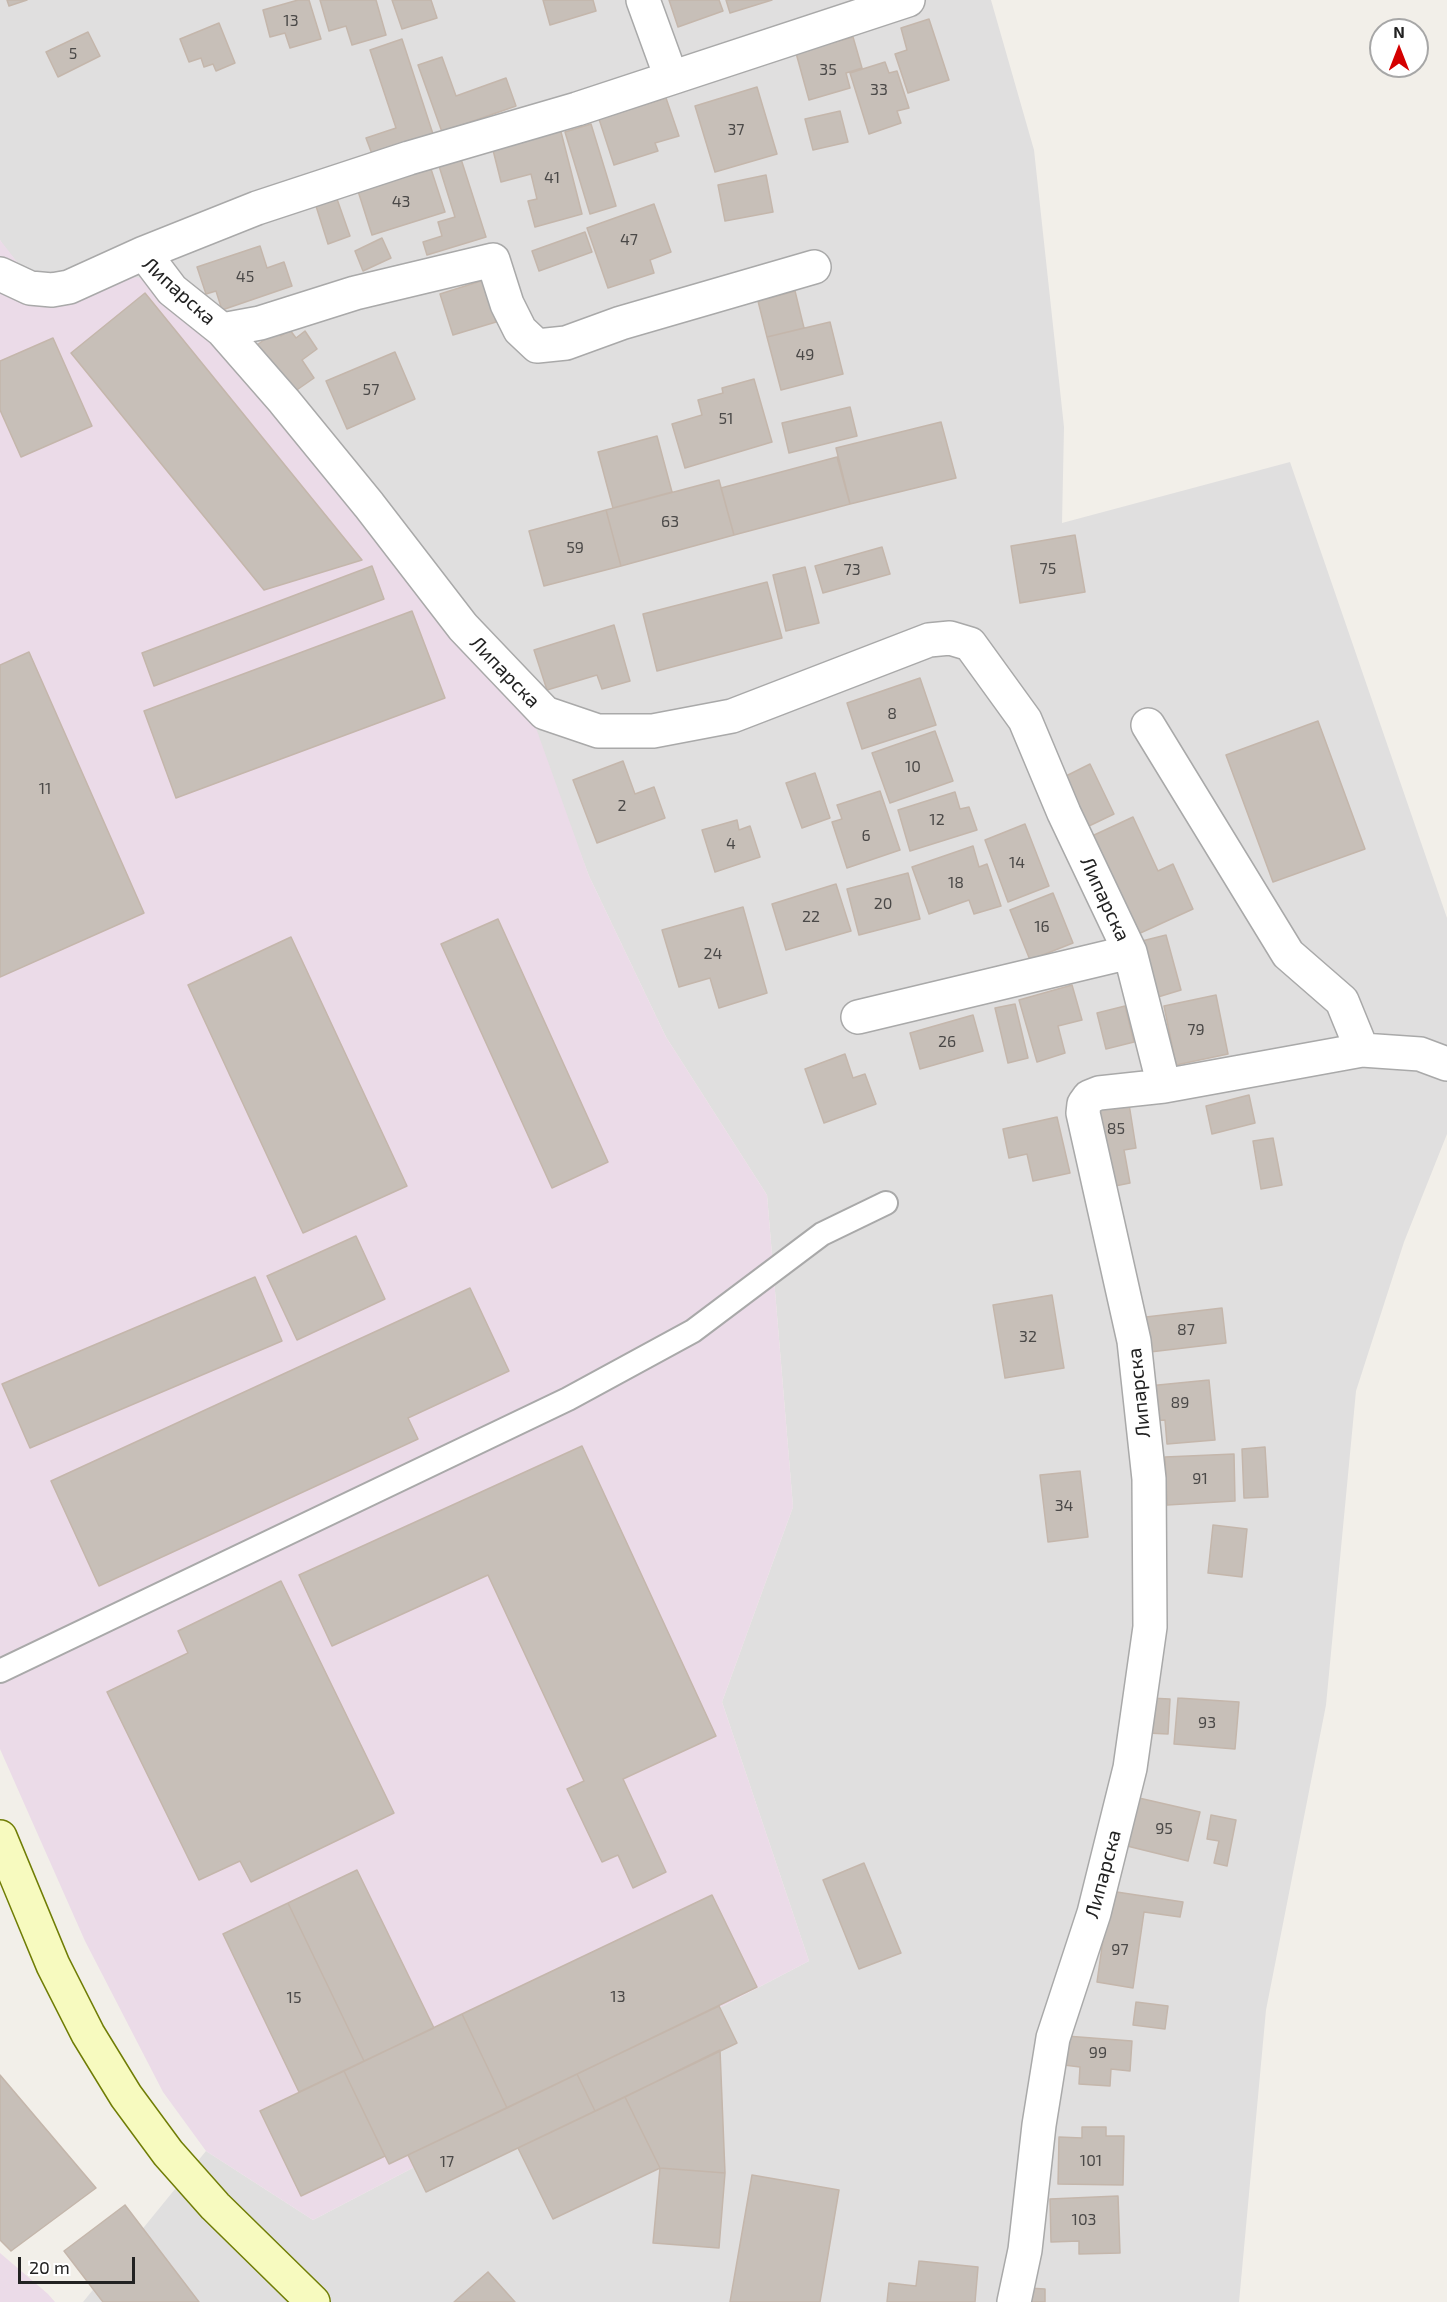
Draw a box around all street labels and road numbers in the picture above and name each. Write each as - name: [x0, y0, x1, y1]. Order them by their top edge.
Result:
- street label: Липарска: [137, 252, 221, 330]
- street label: Липарска: [465, 631, 545, 713]
- street label: Липарска: [1075, 853, 1135, 945]
- street label: Липарска: [1122, 1347, 1156, 1439]
- street label: Липарска: [1080, 1827, 1126, 1921]

